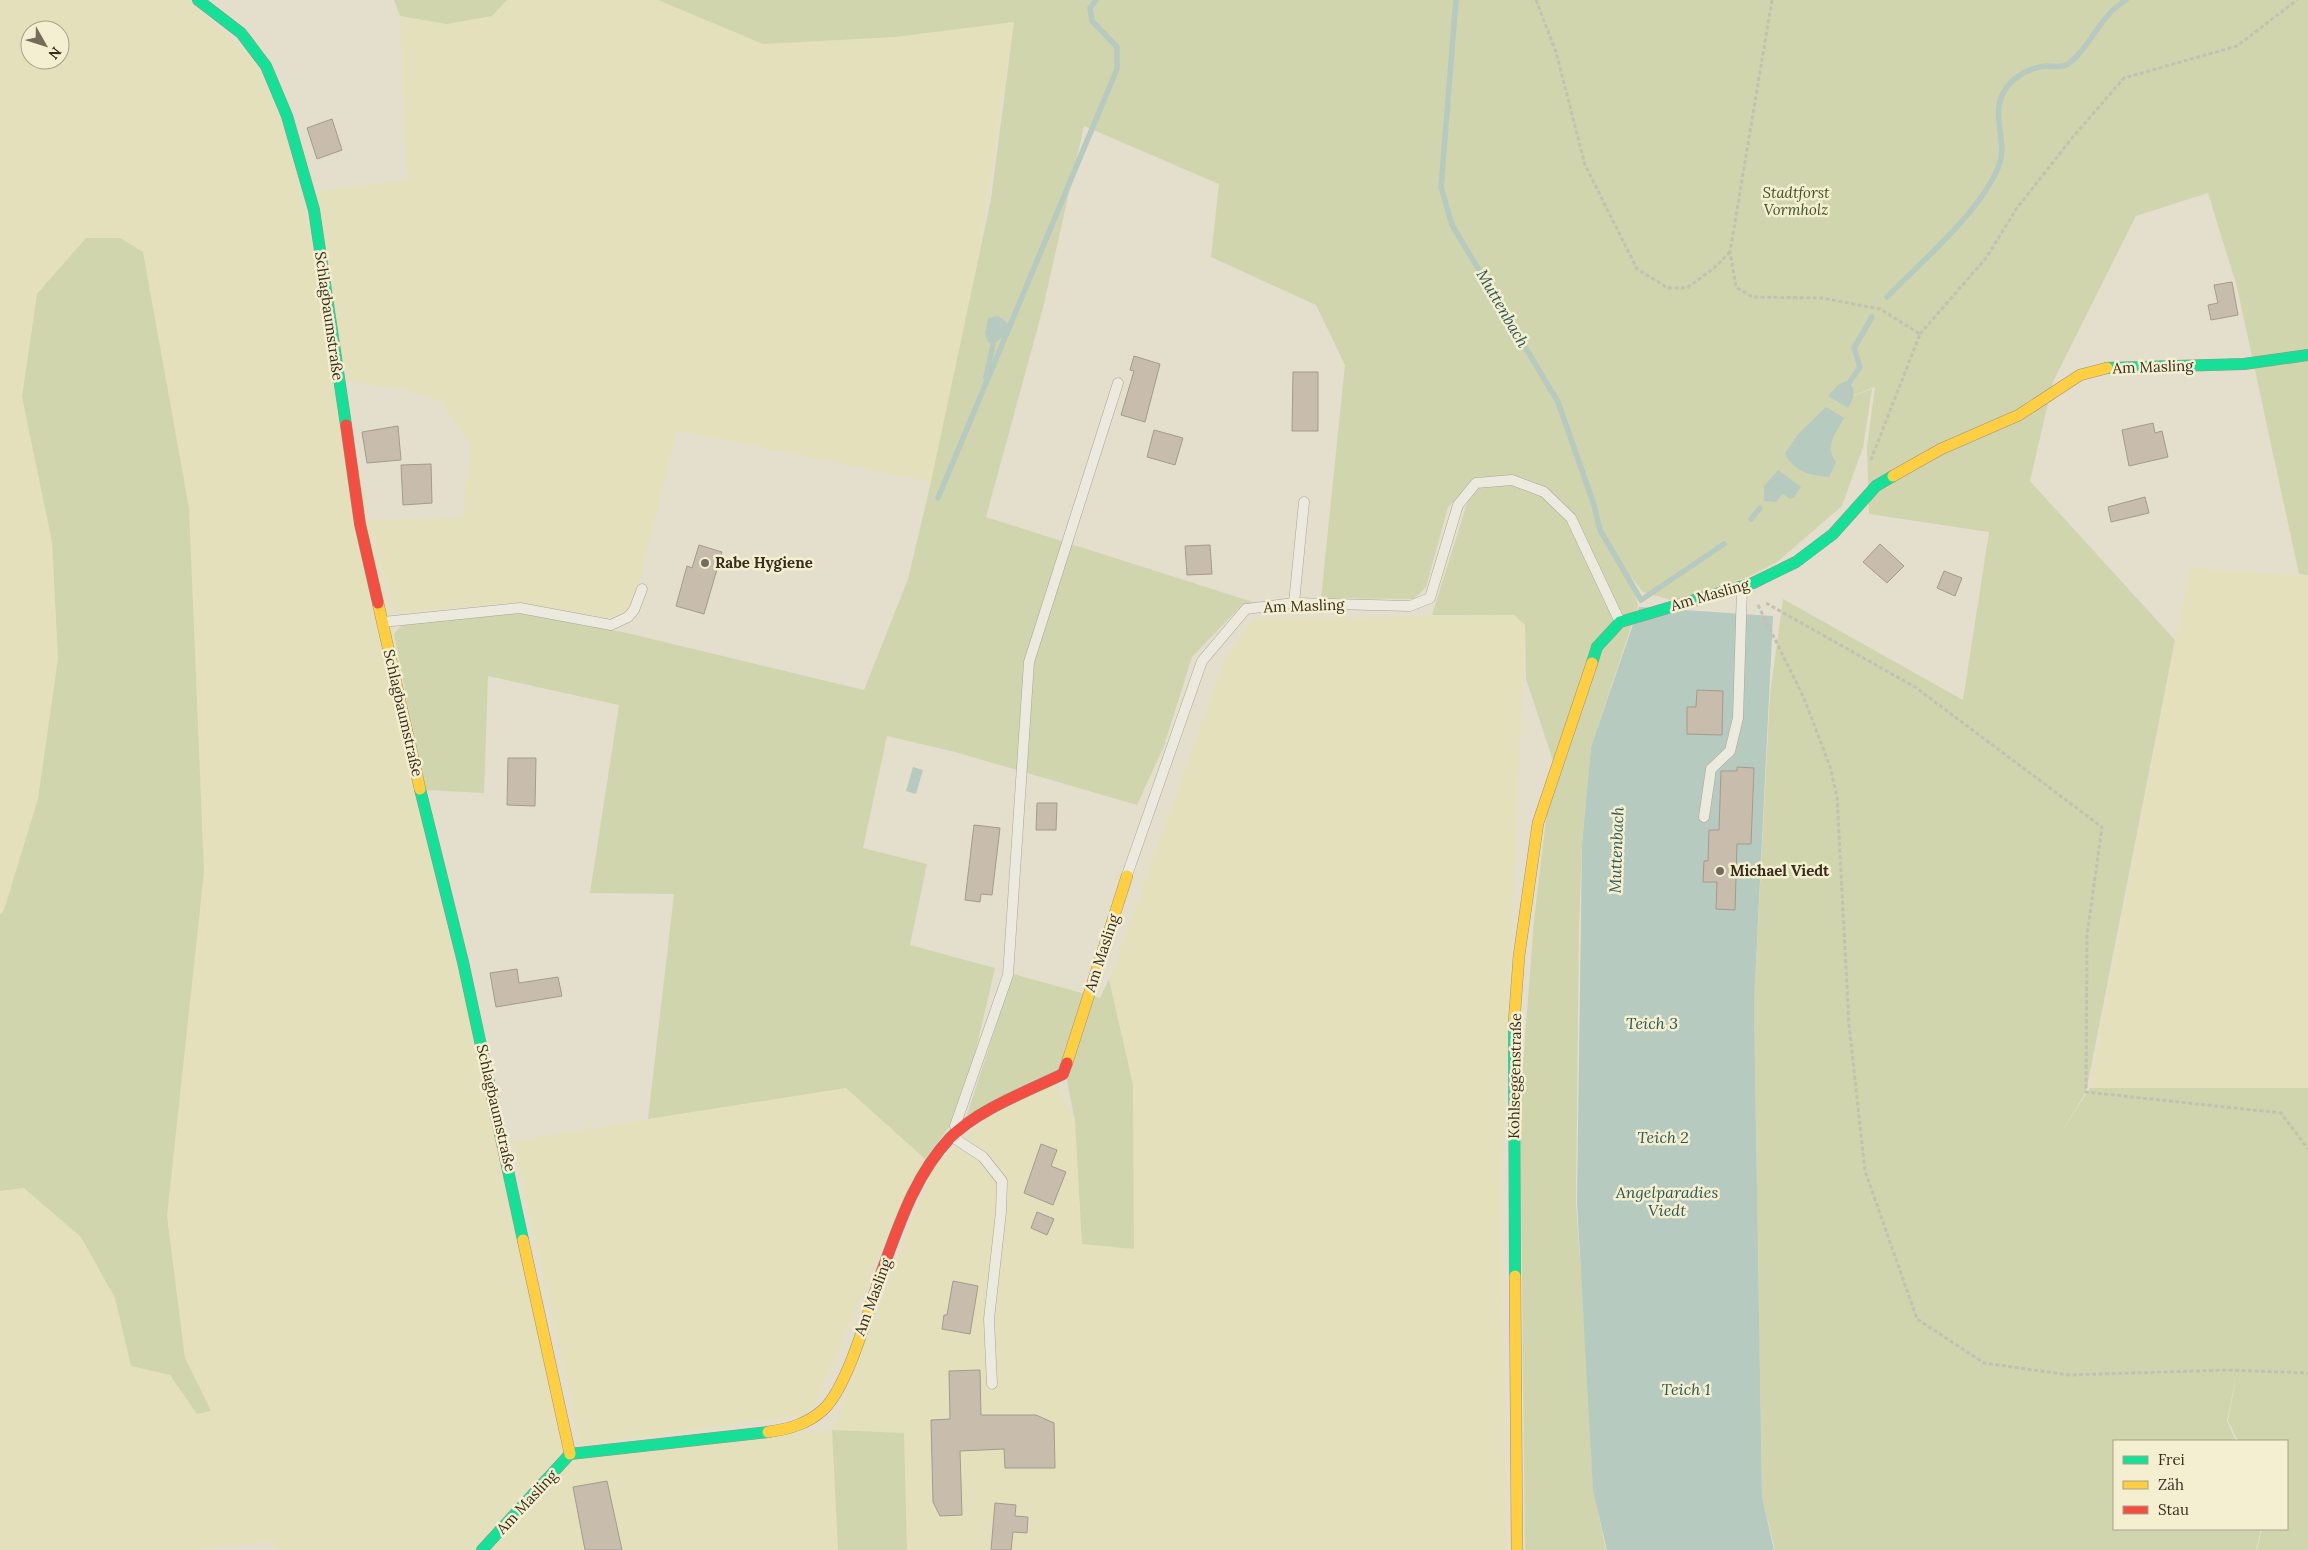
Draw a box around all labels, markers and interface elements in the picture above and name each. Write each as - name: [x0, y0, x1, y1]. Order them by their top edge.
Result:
- north arrow: [20, 20, 70, 70]
- text: N: [45, 43, 66, 63]
- park label: Stadtforst Vormholz: [1762, 183, 1830, 219]
- street label: Schlagbaumstraße: [311, 250, 348, 382]
- water label: Muttenbach: [1473, 265, 1533, 351]
- street label: Am Masling: [2111, 356, 2194, 377]
- place label: Rabe Hygiene: [715, 553, 813, 572]
- marker: Rabe Hygiene: [699, 557, 711, 569]
- street label: Am Masling: [1667, 574, 1752, 615]
- street label: Am Masling: [1262, 595, 1345, 616]
- street label: Schlagbaumstraße: [380, 647, 427, 778]
- water label: Muttenbach: [1604, 806, 1628, 894]
- place label: Michael Viedt: [1730, 861, 1830, 880]
- marker: Michael Viedt: [1714, 865, 1726, 877]
- street label: Am Masling: [1080, 911, 1123, 995]
- street label: Kohlseggenstraße: [1504, 1013, 1525, 1139]
- water label: Teich 3: [1626, 1013, 1678, 1033]
- street label: Schlagbaumstraße: [473, 1042, 520, 1173]
- water label: Teich 2: [1637, 1127, 1689, 1147]
- water label: Angelparadies Viedt: [1615, 1182, 1718, 1220]
- street label: Am Masling: [849, 1255, 896, 1339]
- water label: Teich 1: [1662, 1379, 1710, 1399]
- legend: [2113, 1440, 2288, 1530]
- text: Frei: [2158, 1450, 2185, 1469]
- street label: Am Masling: [491, 1465, 562, 1538]
- text: Zäh: [2158, 1475, 2184, 1494]
- text: Stau: [2158, 1500, 2189, 1519]

